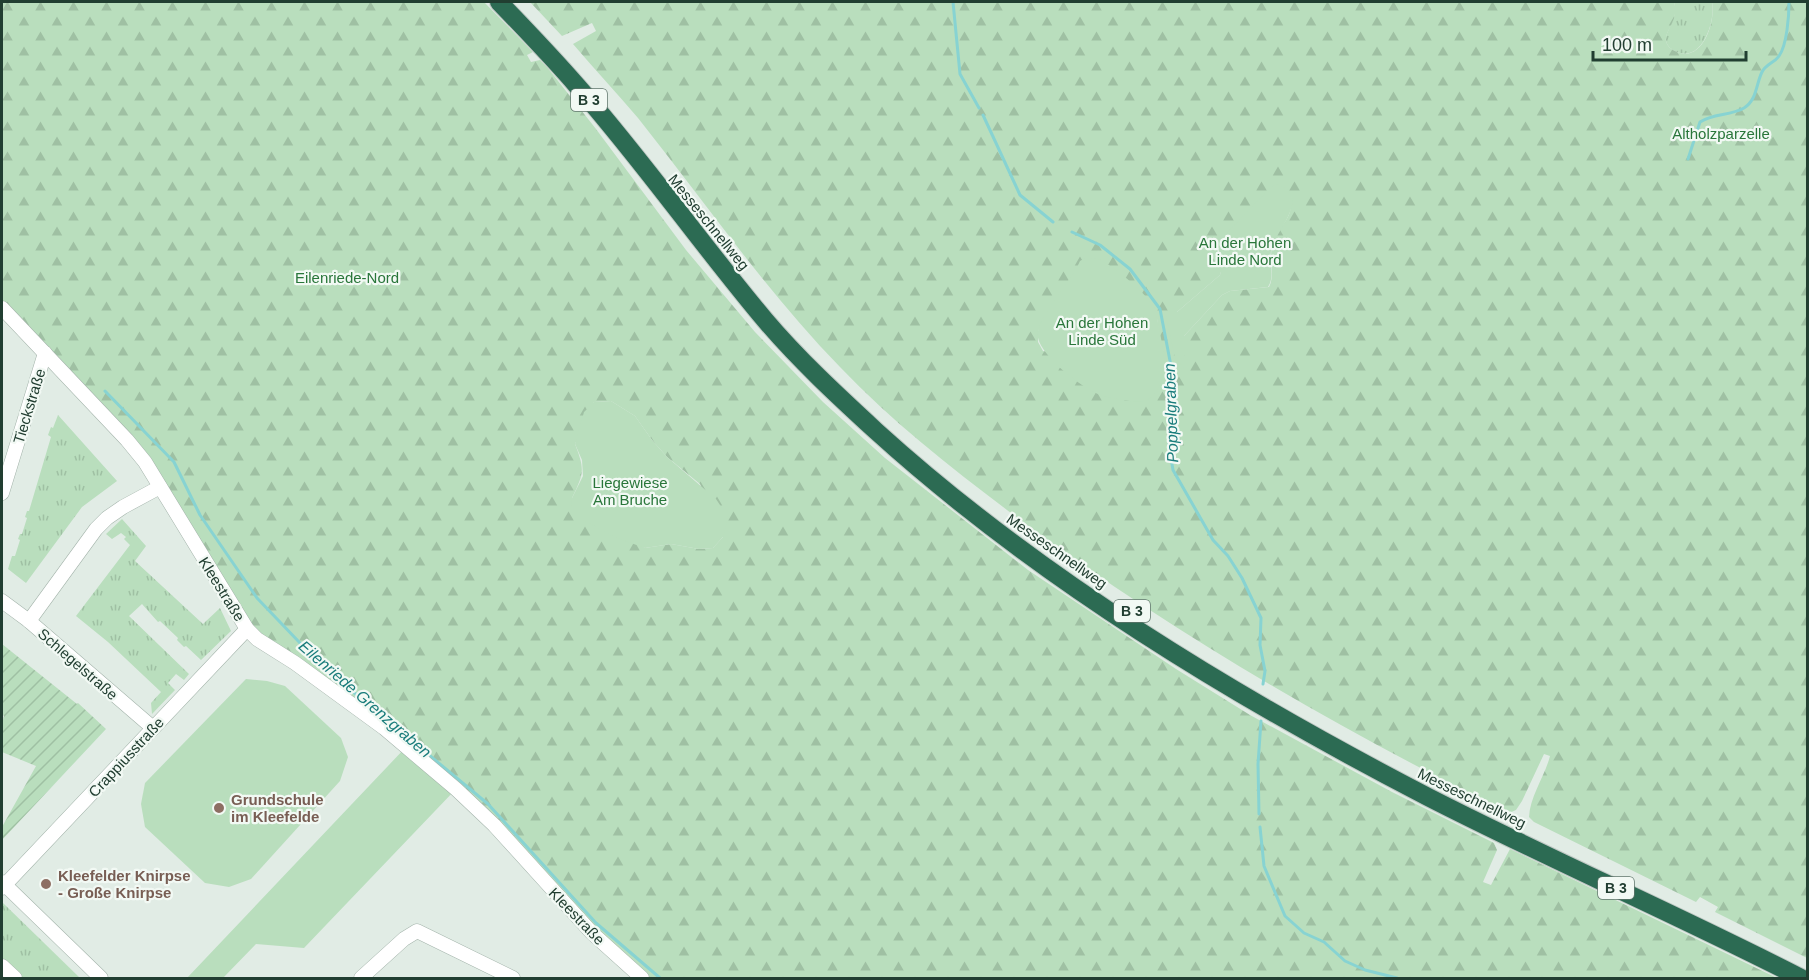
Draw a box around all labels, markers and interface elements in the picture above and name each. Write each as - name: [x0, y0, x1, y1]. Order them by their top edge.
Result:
- scale bar: [1593, 24, 1746, 62]
- text: 100 m: [1602, 35, 1652, 55]
- road number: B 3: [571, 89, 607, 111]
- park label: Altholzparzelle: [1672, 125, 1770, 142]
- street label: Messeschnellweg: [665, 171, 753, 273]
- park label: An der Hohen Linde Nord: [1199, 234, 1291, 268]
- park label: Eilenriede-Nord: [295, 269, 399, 286]
- park label: An der Hohen Linde Süd: [1056, 314, 1148, 348]
- water label: Poppelgraben: [1161, 363, 1181, 463]
- street label: Tieckstraße: [9, 366, 49, 446]
- park label: Liegewiese Am Bruche: [592, 474, 668, 508]
- street label: Messeschnellweg: [1004, 510, 1110, 592]
- street label: Kleestraße: [196, 554, 248, 624]
- road number: B 3: [1114, 600, 1150, 622]
- street label: Schlegelstraße: [35, 625, 121, 703]
- water label: Eilenriede Grenzgraben: [296, 637, 434, 761]
- street label: Crappiusstraße: [85, 714, 167, 800]
- street label: Messeschnellweg: [1415, 764, 1529, 832]
- place label: Grundschule im Kleefelde: [231, 791, 324, 825]
- marker: Grundschule im Kleefelde: [212, 801, 226, 815]
- place label: Kleefelder Knirpse - Große Knirpse: [58, 867, 191, 901]
- marker: Kleefelder Knirpse - Große Knirpse: [39, 877, 53, 891]
- road number: B 3: [1598, 877, 1634, 899]
- street label: Kleestraße: [546, 884, 608, 948]

